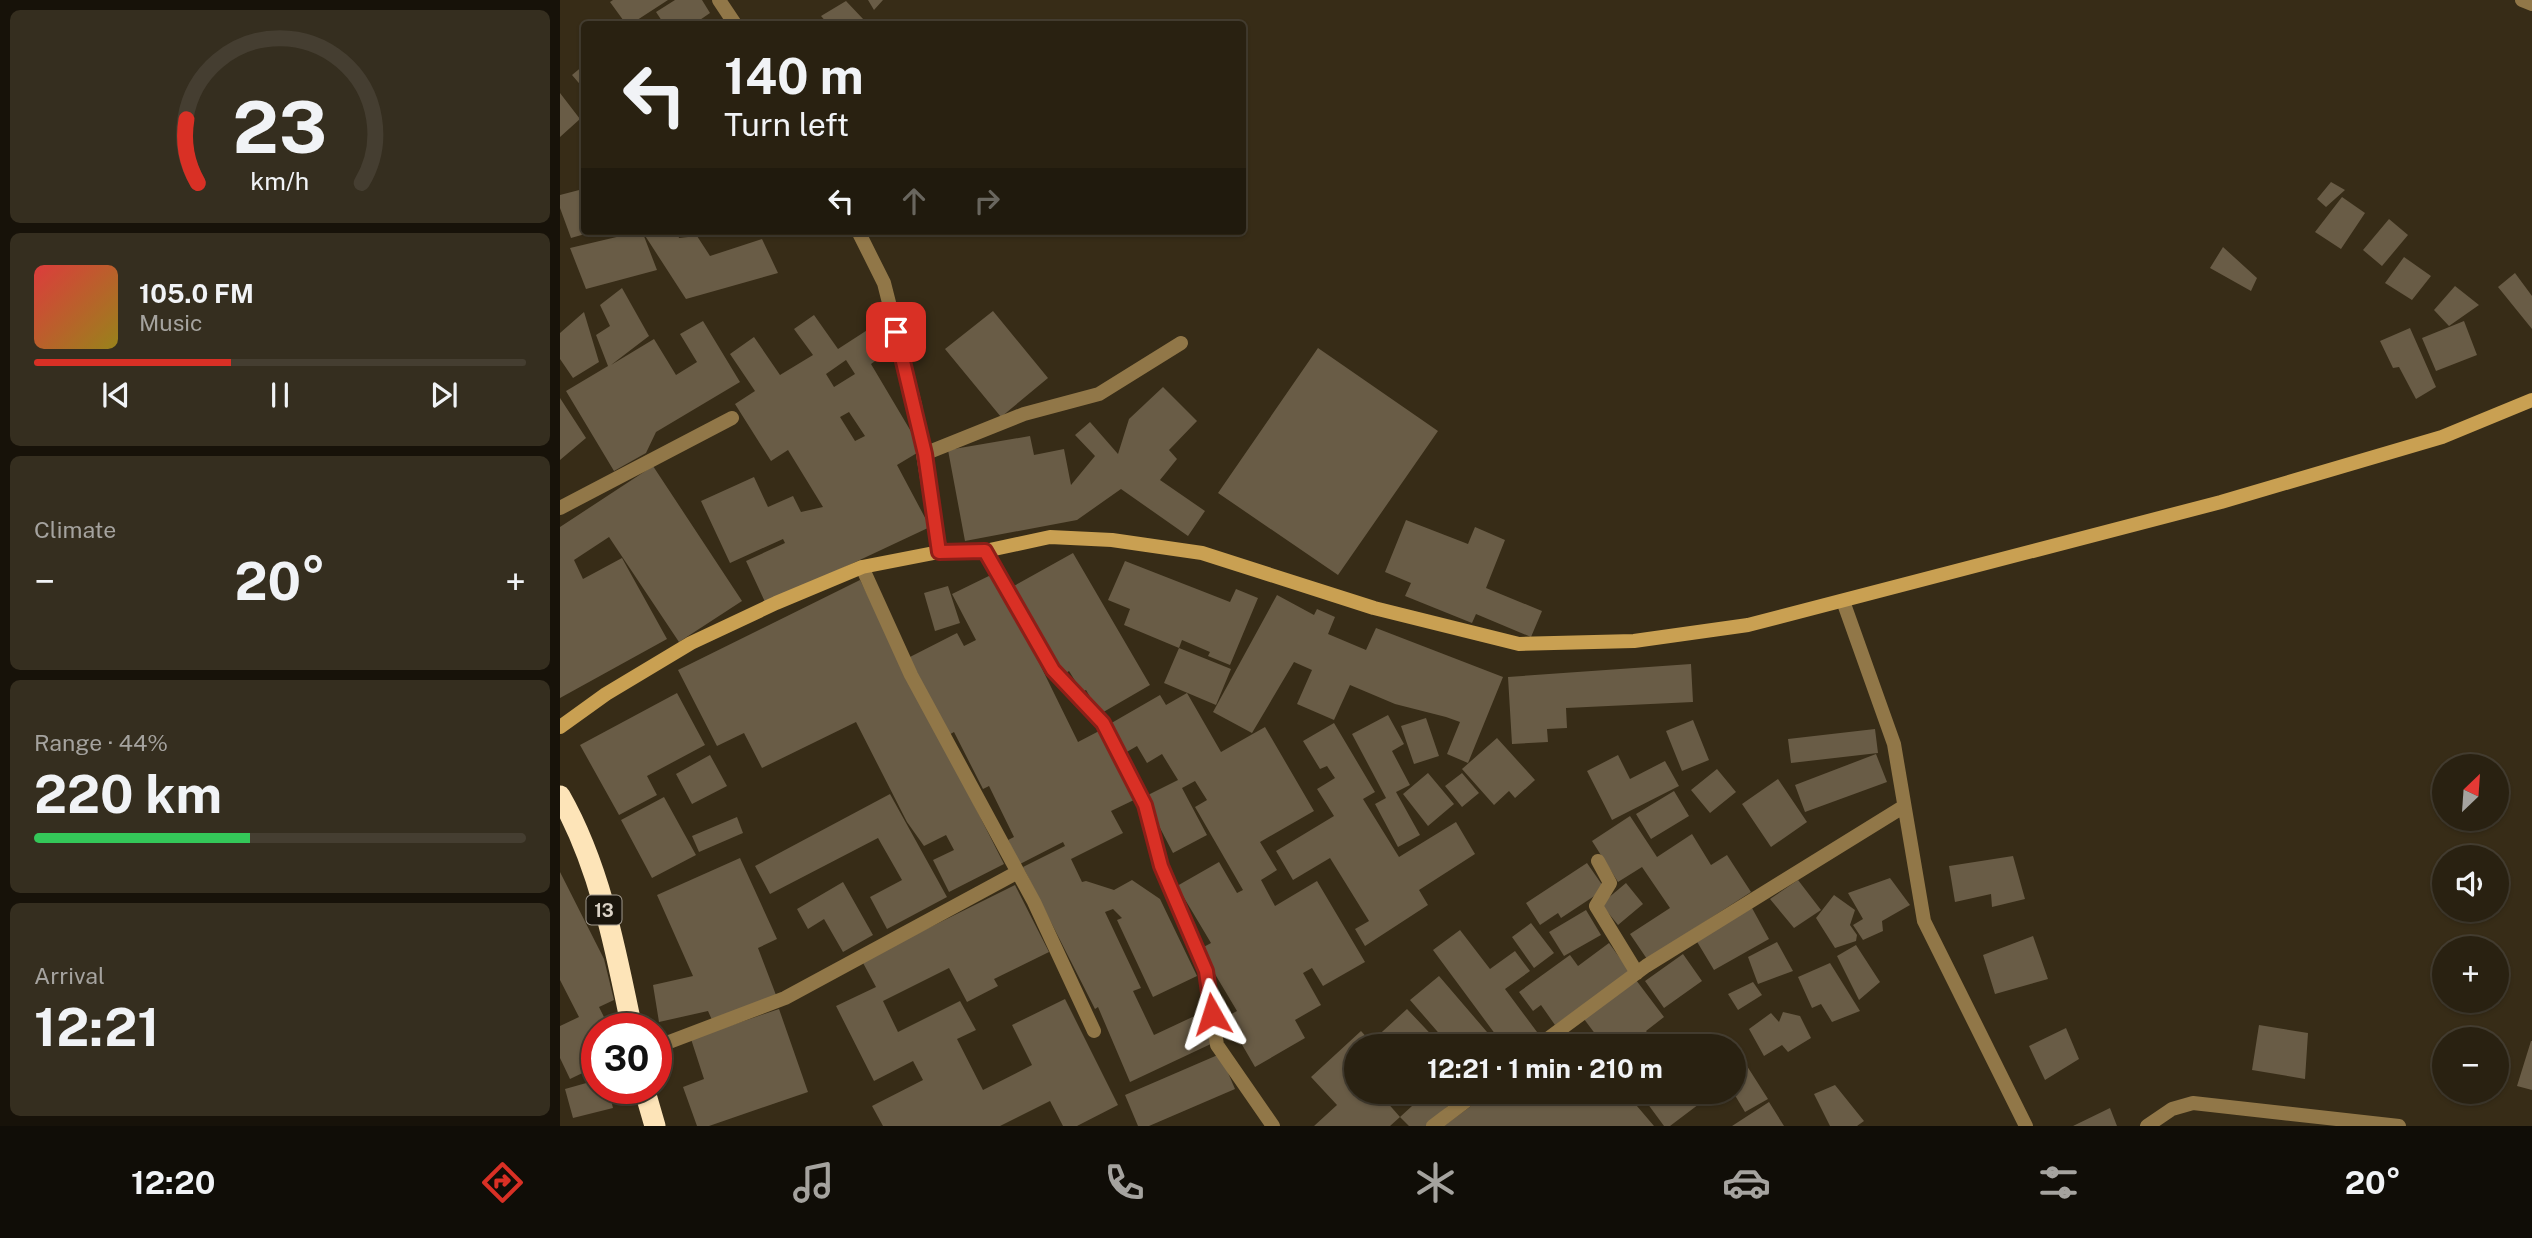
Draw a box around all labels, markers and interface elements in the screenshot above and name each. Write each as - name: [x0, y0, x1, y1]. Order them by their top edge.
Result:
- text: 140 m: [724, 47, 864, 105]
- icon: left: [609, 49, 700, 140]
- text: 23: [233, 84, 327, 169]
- text: Turn left: [724, 106, 849, 143]
- text: km/h: [251, 165, 309, 195]
- icon: left: [822, 182, 860, 220]
- icon: ahead: [895, 182, 933, 220]
- icon: right: [968, 182, 1006, 220]
- text: 105.0 FM: [139, 278, 254, 309]
- pin: [866, 302, 926, 362]
- text: Music: [139, 309, 203, 336]
- icon: arrive: [877, 313, 915, 351]
- icon: previous: [97, 376, 135, 414]
- icon: pause: [261, 376, 299, 414]
- icon: next: [425, 376, 463, 414]
- text: Climate: [34, 516, 116, 543]
- text: 20°: [234, 551, 326, 612]
- text: −: [34, 559, 55, 604]
- text: +: [505, 559, 526, 604]
- text: Range · 44%: [34, 729, 168, 756]
- north arrow: [2432, 754, 2510, 831]
- map controls: [2432, 754, 2509, 1104]
- text: 220 km: [34, 764, 222, 825]
- button: sound: [2432, 845, 2509, 922]
- road number: 13: [586, 896, 621, 925]
- button: +: [2432, 936, 2509, 1013]
- text: Arrival: [34, 962, 105, 989]
- position arrow: [1175, 977, 1249, 1051]
- text: 12:21: [34, 997, 160, 1058]
- speed limit sign: 30: [581, 1013, 672, 1104]
- button: −: [2432, 1027, 2509, 1104]
- text: 12:21 · 1 min · 210 m: [1427, 1053, 1663, 1084]
- icon: directions: [478, 1158, 527, 1207]
- icon: music: [789, 1158, 838, 1207]
- icon: phone: [1100, 1158, 1149, 1207]
- icon: climate: [1411, 1158, 1460, 1207]
- icon: car: [1722, 1158, 1771, 1207]
- icon: filters: [2034, 1158, 2083, 1207]
- text: 12:20: [131, 1164, 215, 1201]
- text: 20°: [2345, 1164, 2401, 1201]

